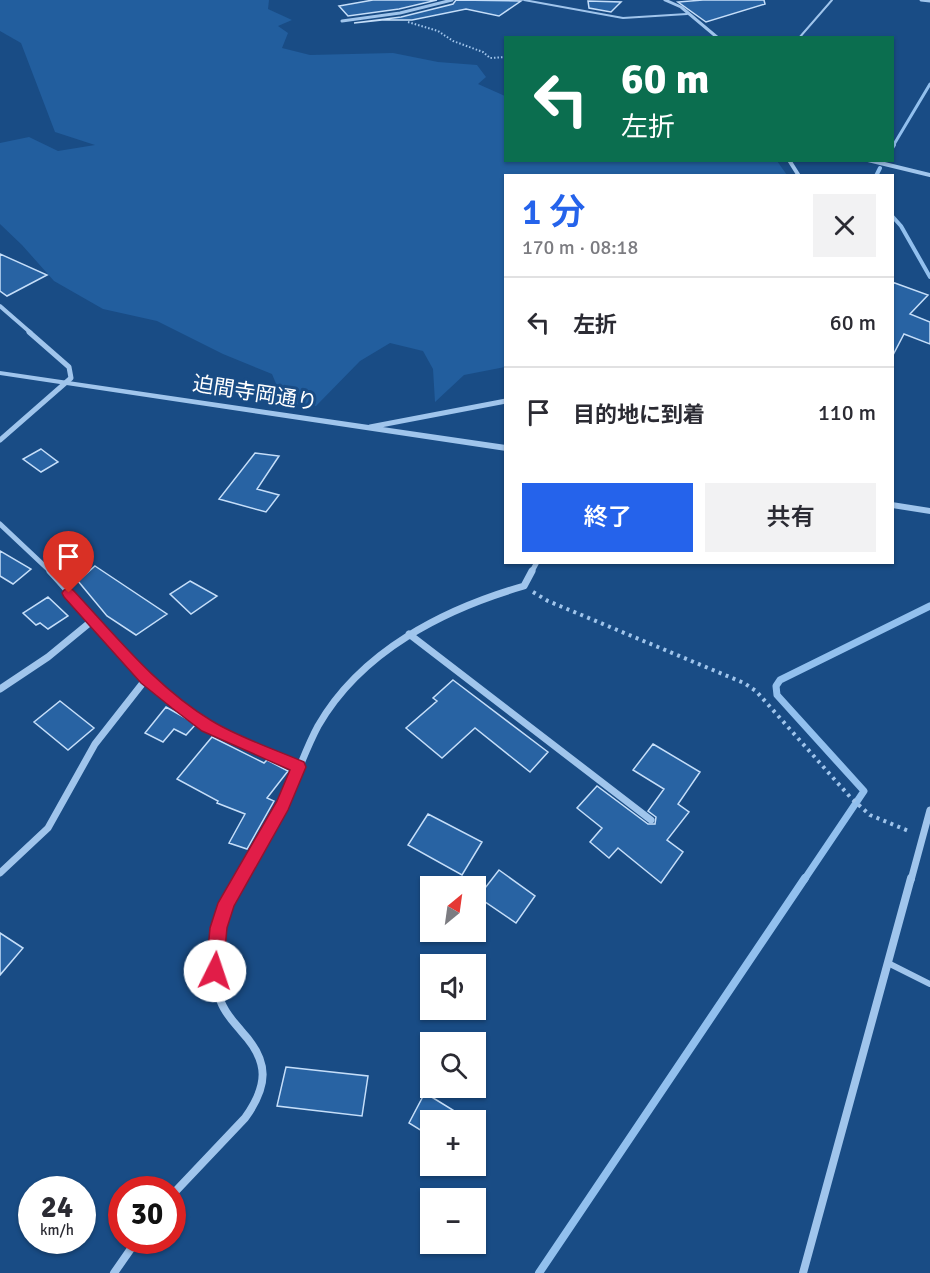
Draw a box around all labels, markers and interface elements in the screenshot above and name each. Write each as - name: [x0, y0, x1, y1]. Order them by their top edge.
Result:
- text: 60 m: [621, 54, 710, 105]
- icon: left: [522, 60, 600, 138]
- text: 左折: [621, 111, 675, 144]
- text: 1 分: [522, 190, 585, 235]
- button: close: [813, 194, 876, 257]
- text: 170 m · 08:18: [522, 235, 638, 260]
- icon: left: [522, 306, 555, 339]
- text: 60 m: [830, 309, 876, 336]
- text: 左折: [573, 311, 617, 338]
- street label: 迫間寺岡通り: [191, 370, 319, 416]
- icon: arrive: [522, 396, 555, 429]
- text: 110 m: [818, 399, 876, 426]
- text: 目的地に到着: [573, 401, 705, 428]
- button: 終了: [522, 483, 693, 552]
- button: 共有: [705, 483, 876, 552]
- pin: [43, 531, 94, 593]
- icon: arrive: [52, 540, 85, 573]
- north arrow: [420, 876, 486, 942]
- map controls: [420, 876, 486, 1254]
- position arrow: [183, 939, 247, 1003]
- button: sound: [420, 954, 486, 1020]
- button: search: [420, 1032, 486, 1098]
- button: +: [420, 1110, 486, 1176]
- speed limit sign: 30: [108, 1176, 186, 1254]
- button: −: [420, 1188, 486, 1254]
- text: 24: [41, 1189, 73, 1226]
- text: km/h: [40, 1221, 74, 1239]

